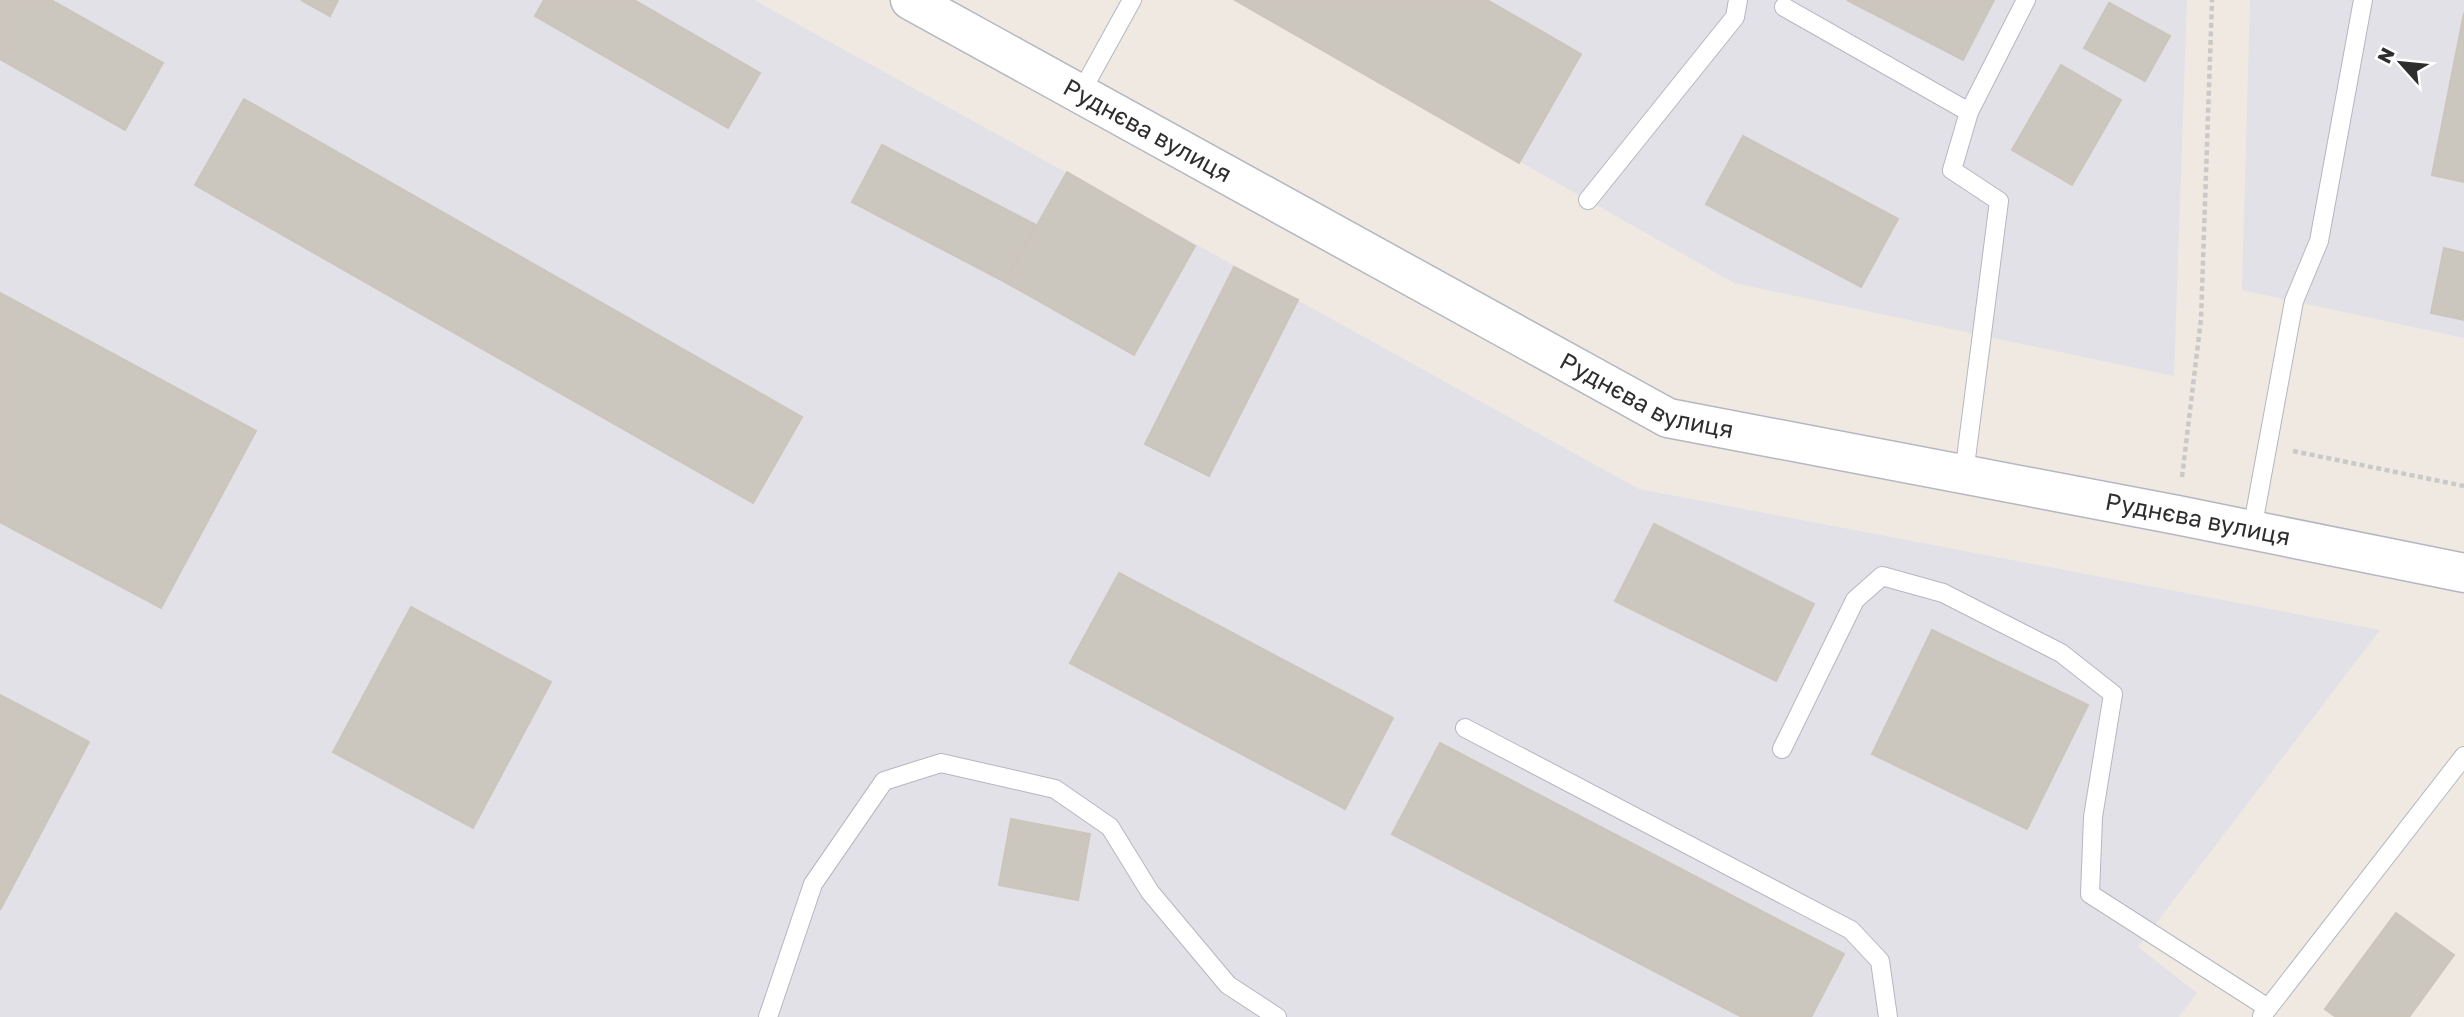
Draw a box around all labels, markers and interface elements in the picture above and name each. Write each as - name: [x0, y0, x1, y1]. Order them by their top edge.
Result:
- north arrow: [2366, 28, 2436, 98]
- text: N: [2372, 43, 2399, 67]
- street label: Руднєва вулиця: [1059, 71, 1237, 188]
- street label: Руднєва вулиця: [1555, 345, 1736, 443]
- street label: Руднєва вулиця: [2103, 486, 2293, 551]

